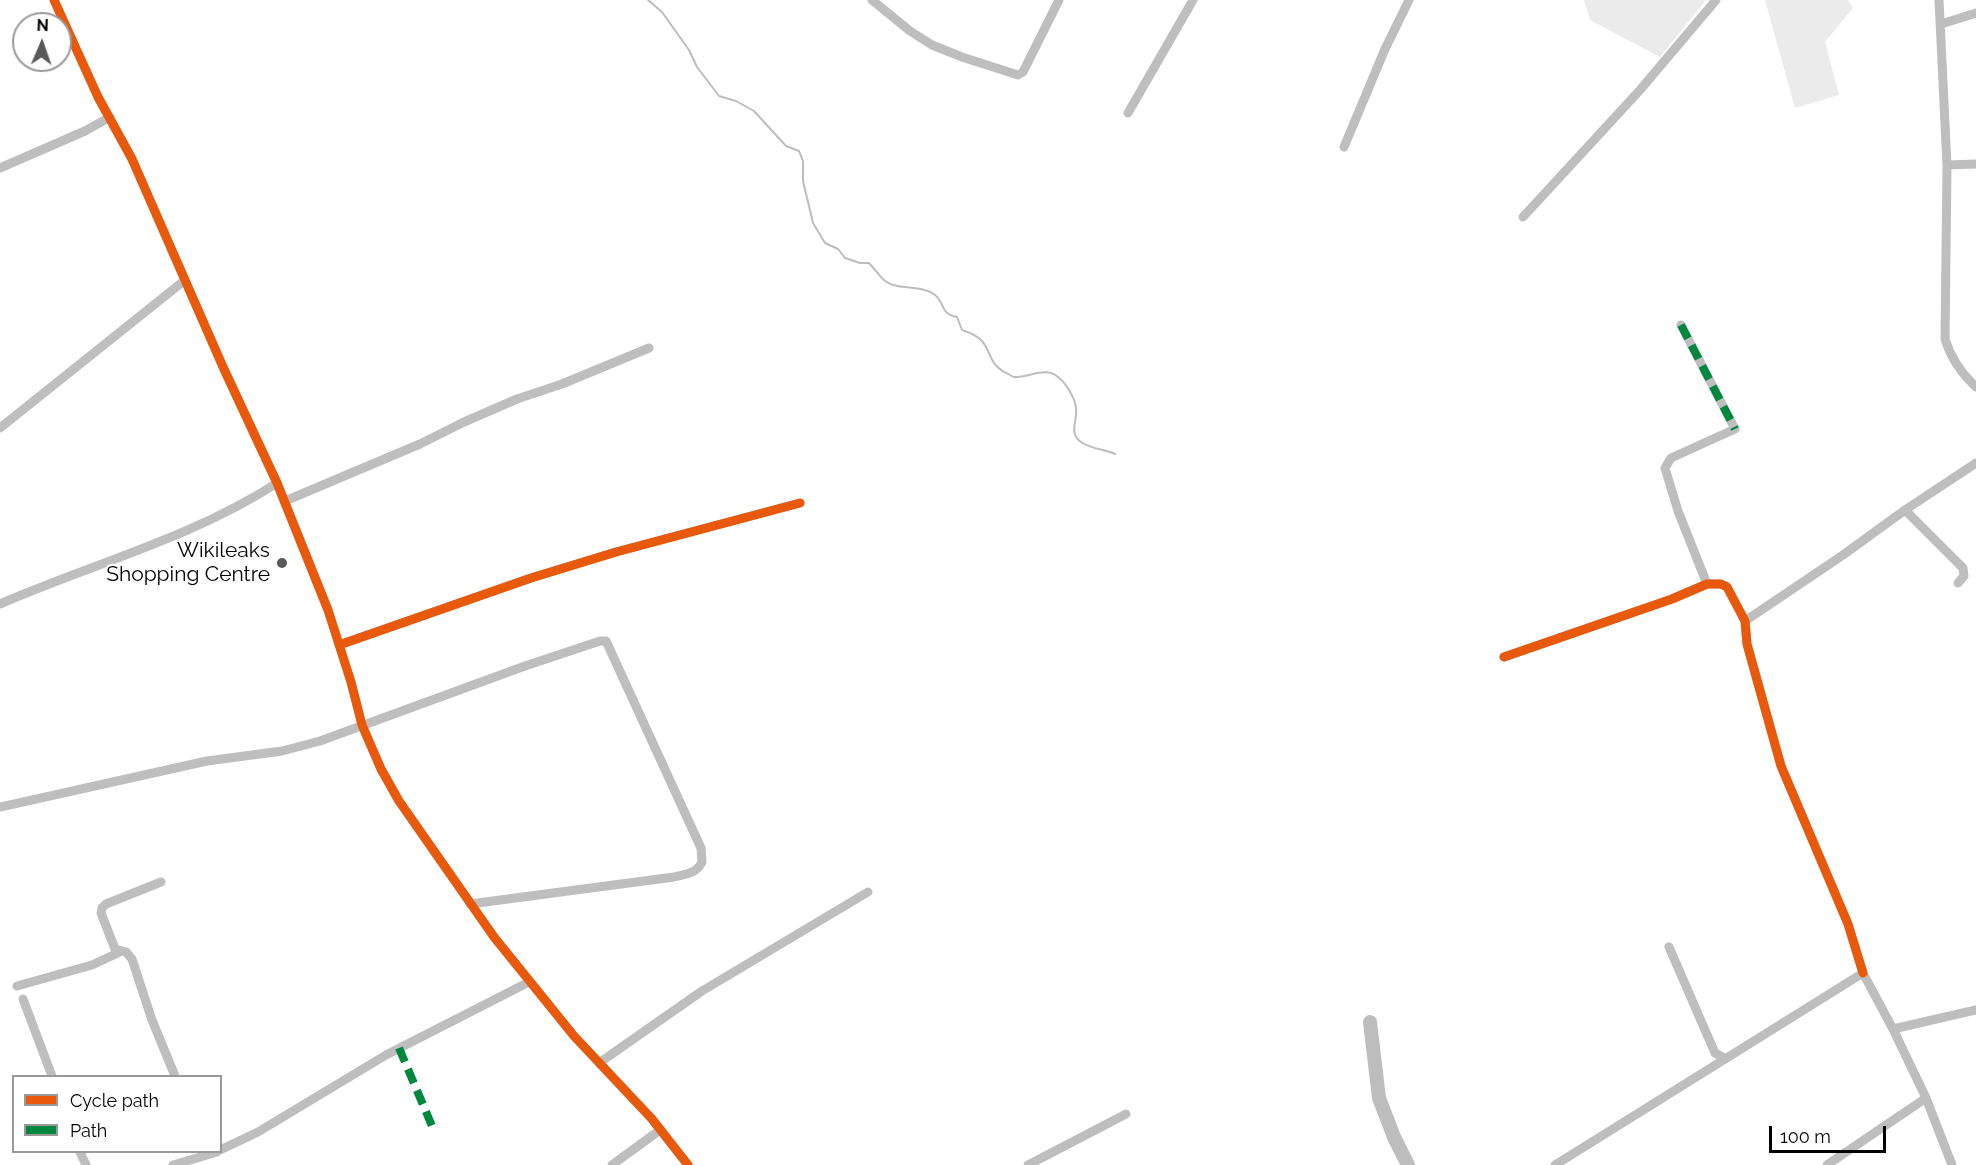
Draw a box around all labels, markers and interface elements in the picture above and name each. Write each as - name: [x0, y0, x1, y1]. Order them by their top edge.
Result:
- north arrow: [12, 12, 72, 72]
- text: N: [36, 16, 49, 35]
- place label: Wikileaks Shopping Centre: [106, 538, 270, 588]
- marker: Wikileaks Shopping Centre: [275, 556, 289, 570]
- legend: [12, 1075, 222, 1153]
- text: Cycle path: [70, 1090, 159, 1111]
- scale bar: [1772, 1114, 1889, 1152]
- text: Path: [70, 1120, 107, 1141]
- text: 100 m: [1780, 1126, 1831, 1147]

